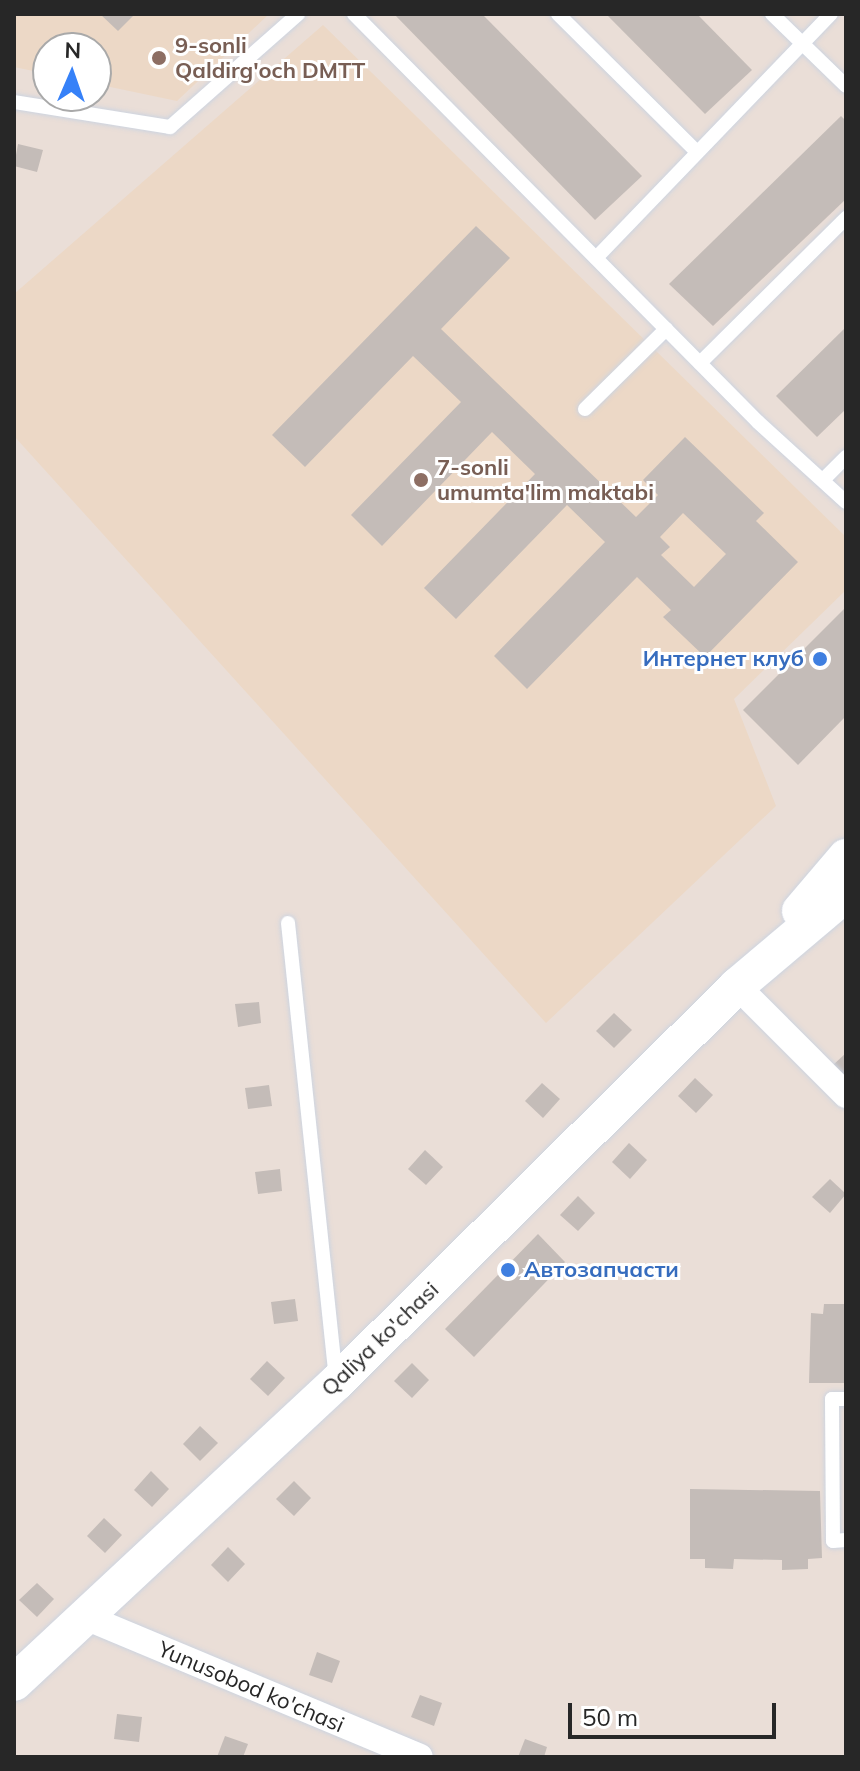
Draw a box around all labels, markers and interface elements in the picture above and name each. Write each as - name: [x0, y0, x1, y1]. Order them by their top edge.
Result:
- north arrow: [32, 32, 112, 112]
- place label: 9-sonli Qaldirg'och DMTT: [175, 32, 365, 84]
- text: N: [64, 36, 82, 64]
- marker: 9-sonli Qaldirg'och DMTT: [150, 49, 168, 67]
- place label: 7-sonli umumta'lim maktabi: [437, 454, 654, 506]
- marker: 7-sonli umumta'lim maktabi: [412, 471, 430, 489]
- place label: Интернет клуб: [643, 646, 804, 672]
- marker: Интернет клуб: [811, 650, 829, 668]
- place label: Автозапчасти: [524, 1257, 679, 1283]
- marker: Автозапчасти: [499, 1261, 517, 1279]
- street label: Qaliya ko'chasi: [316, 1276, 444, 1402]
- street label: Yunusobod ko'chasi: [154, 1636, 348, 1738]
- scale bar: [572, 1687, 780, 1737]
- text: 50 m: [582, 1702, 638, 1732]

